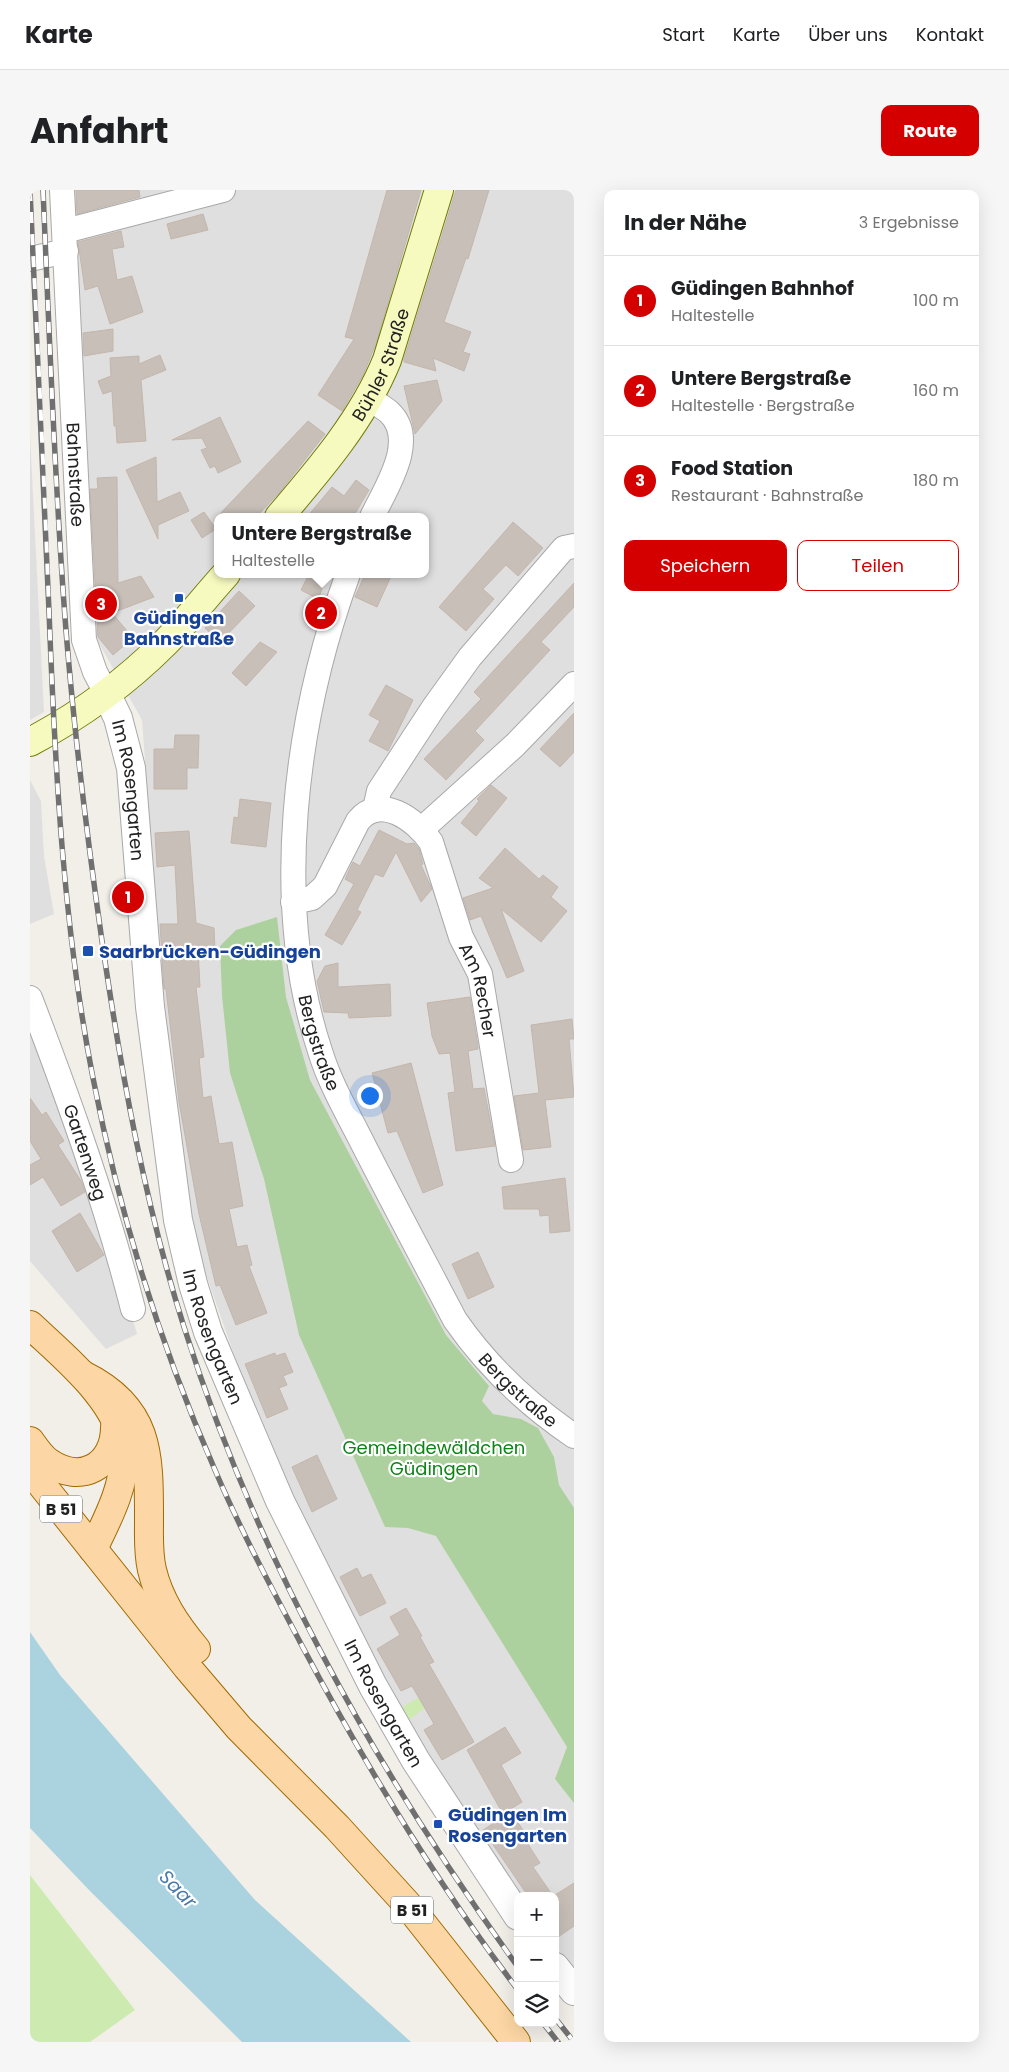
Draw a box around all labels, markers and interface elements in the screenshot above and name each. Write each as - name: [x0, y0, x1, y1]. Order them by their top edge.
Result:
- text: Karte: [25, 18, 93, 51]
- text: Start: [662, 22, 705, 47]
- text: Karte: [733, 22, 780, 47]
- text: Über uns: [808, 22, 888, 47]
- text: Kontakt: [916, 22, 984, 47]
- button: Route: [881, 105, 979, 156]
- text: Anfahrt: [30, 106, 169, 155]
- text: In der Nähe: [624, 208, 747, 237]
- text: 3 Ergebnisse: [859, 211, 959, 234]
- text: Güdingen Bahnhof: [671, 275, 854, 302]
- text: 1: [637, 289, 643, 312]
- text: 100 m: [913, 289, 959, 312]
- text: Haltestelle: [671, 304, 754, 327]
- street label: Bühler Straße: [345, 305, 415, 426]
- text: Untere Bergstraße: [671, 365, 851, 392]
- text: 2: [635, 379, 645, 402]
- text: 160 m: [913, 379, 959, 402]
- text: Haltestelle · Bergstraße: [671, 394, 855, 417]
- street label: Bahnstraße: [61, 422, 91, 527]
- text: Food Station: [671, 455, 793, 482]
- text: 3: [635, 469, 645, 492]
- text: 180 m: [913, 469, 959, 492]
- text: Restaurant · Bahnstraße: [671, 484, 864, 507]
- popup: [214, 513, 429, 578]
- text: Untere Bergstraße: [231, 520, 412, 547]
- button: Speichern: [624, 540, 787, 591]
- button: Teilen: [797, 540, 959, 591]
- text: Haltestelle: [231, 549, 315, 572]
- pin: 3: [85, 585, 117, 623]
- marker: Güdingen Bahnstraße: [173, 592, 185, 604]
- pin: 2: [305, 594, 337, 632]
- place label: Güdingen Bahnstraße: [124, 605, 234, 651]
- street label: Im Rosengarten: [106, 717, 151, 862]
- pin: 1: [112, 878, 144, 916]
- street label: Am Recher: [453, 938, 503, 1039]
- place label: Saarbrücken-Güdingen: [99, 939, 321, 964]
- marker: Saarbrücken-Güdingen: [81, 944, 95, 958]
- street label: Bergstraße: [293, 992, 347, 1095]
- your location: [357, 1083, 383, 1109]
- street label: Gartenweg: [58, 1101, 114, 1204]
- street label: Im Rosengarten: [177, 1266, 250, 1408]
- street label: Bergstraße: [473, 1347, 563, 1433]
- park label: Gemeindewäldchen Güdingen: [343, 1435, 525, 1481]
- road number: B 51: [40, 1496, 82, 1522]
- street label: Im Rosengarten: [339, 1635, 429, 1772]
- place label: Güdingen Im Rosengarten: [448, 1802, 567, 1848]
- marker: Güdingen Im Rosengarten: [432, 1818, 444, 1830]
- water label: Saar: [153, 1864, 204, 1915]
- map controls: [514, 1892, 559, 2027]
- button: +: [514, 1892, 559, 1937]
- road number: B 51: [391, 1896, 433, 1924]
- button: −: [514, 1937, 559, 1982]
- button: layers: [514, 1982, 559, 2027]

